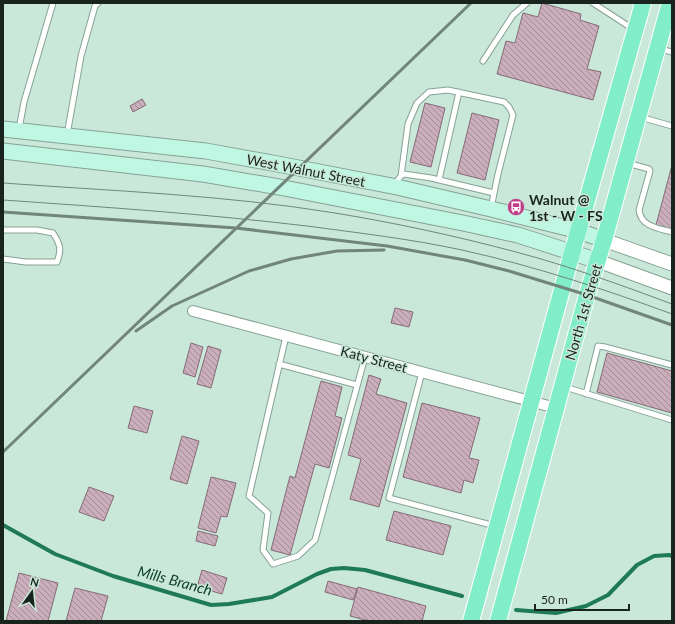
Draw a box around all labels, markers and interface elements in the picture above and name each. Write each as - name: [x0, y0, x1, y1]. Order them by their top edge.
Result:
- street label: West Walnut Street: [245, 150, 367, 190]
- place label: Walnut @ 1st - W - FS: [529, 191, 603, 224]
- bus stop icon: Walnut @ 1st - W - FS: [506, 197, 526, 217]
- street label: North 1st Street: [561, 262, 605, 362]
- street label: Katy Street: [339, 342, 409, 376]
- water label: Mills Branch: [136, 561, 214, 599]
- north arrow: [12, 572, 52, 612]
- text: N: [29, 574, 40, 589]
- scale bar: [535, 586, 629, 612]
- text: 50 m: [541, 592, 568, 607]

